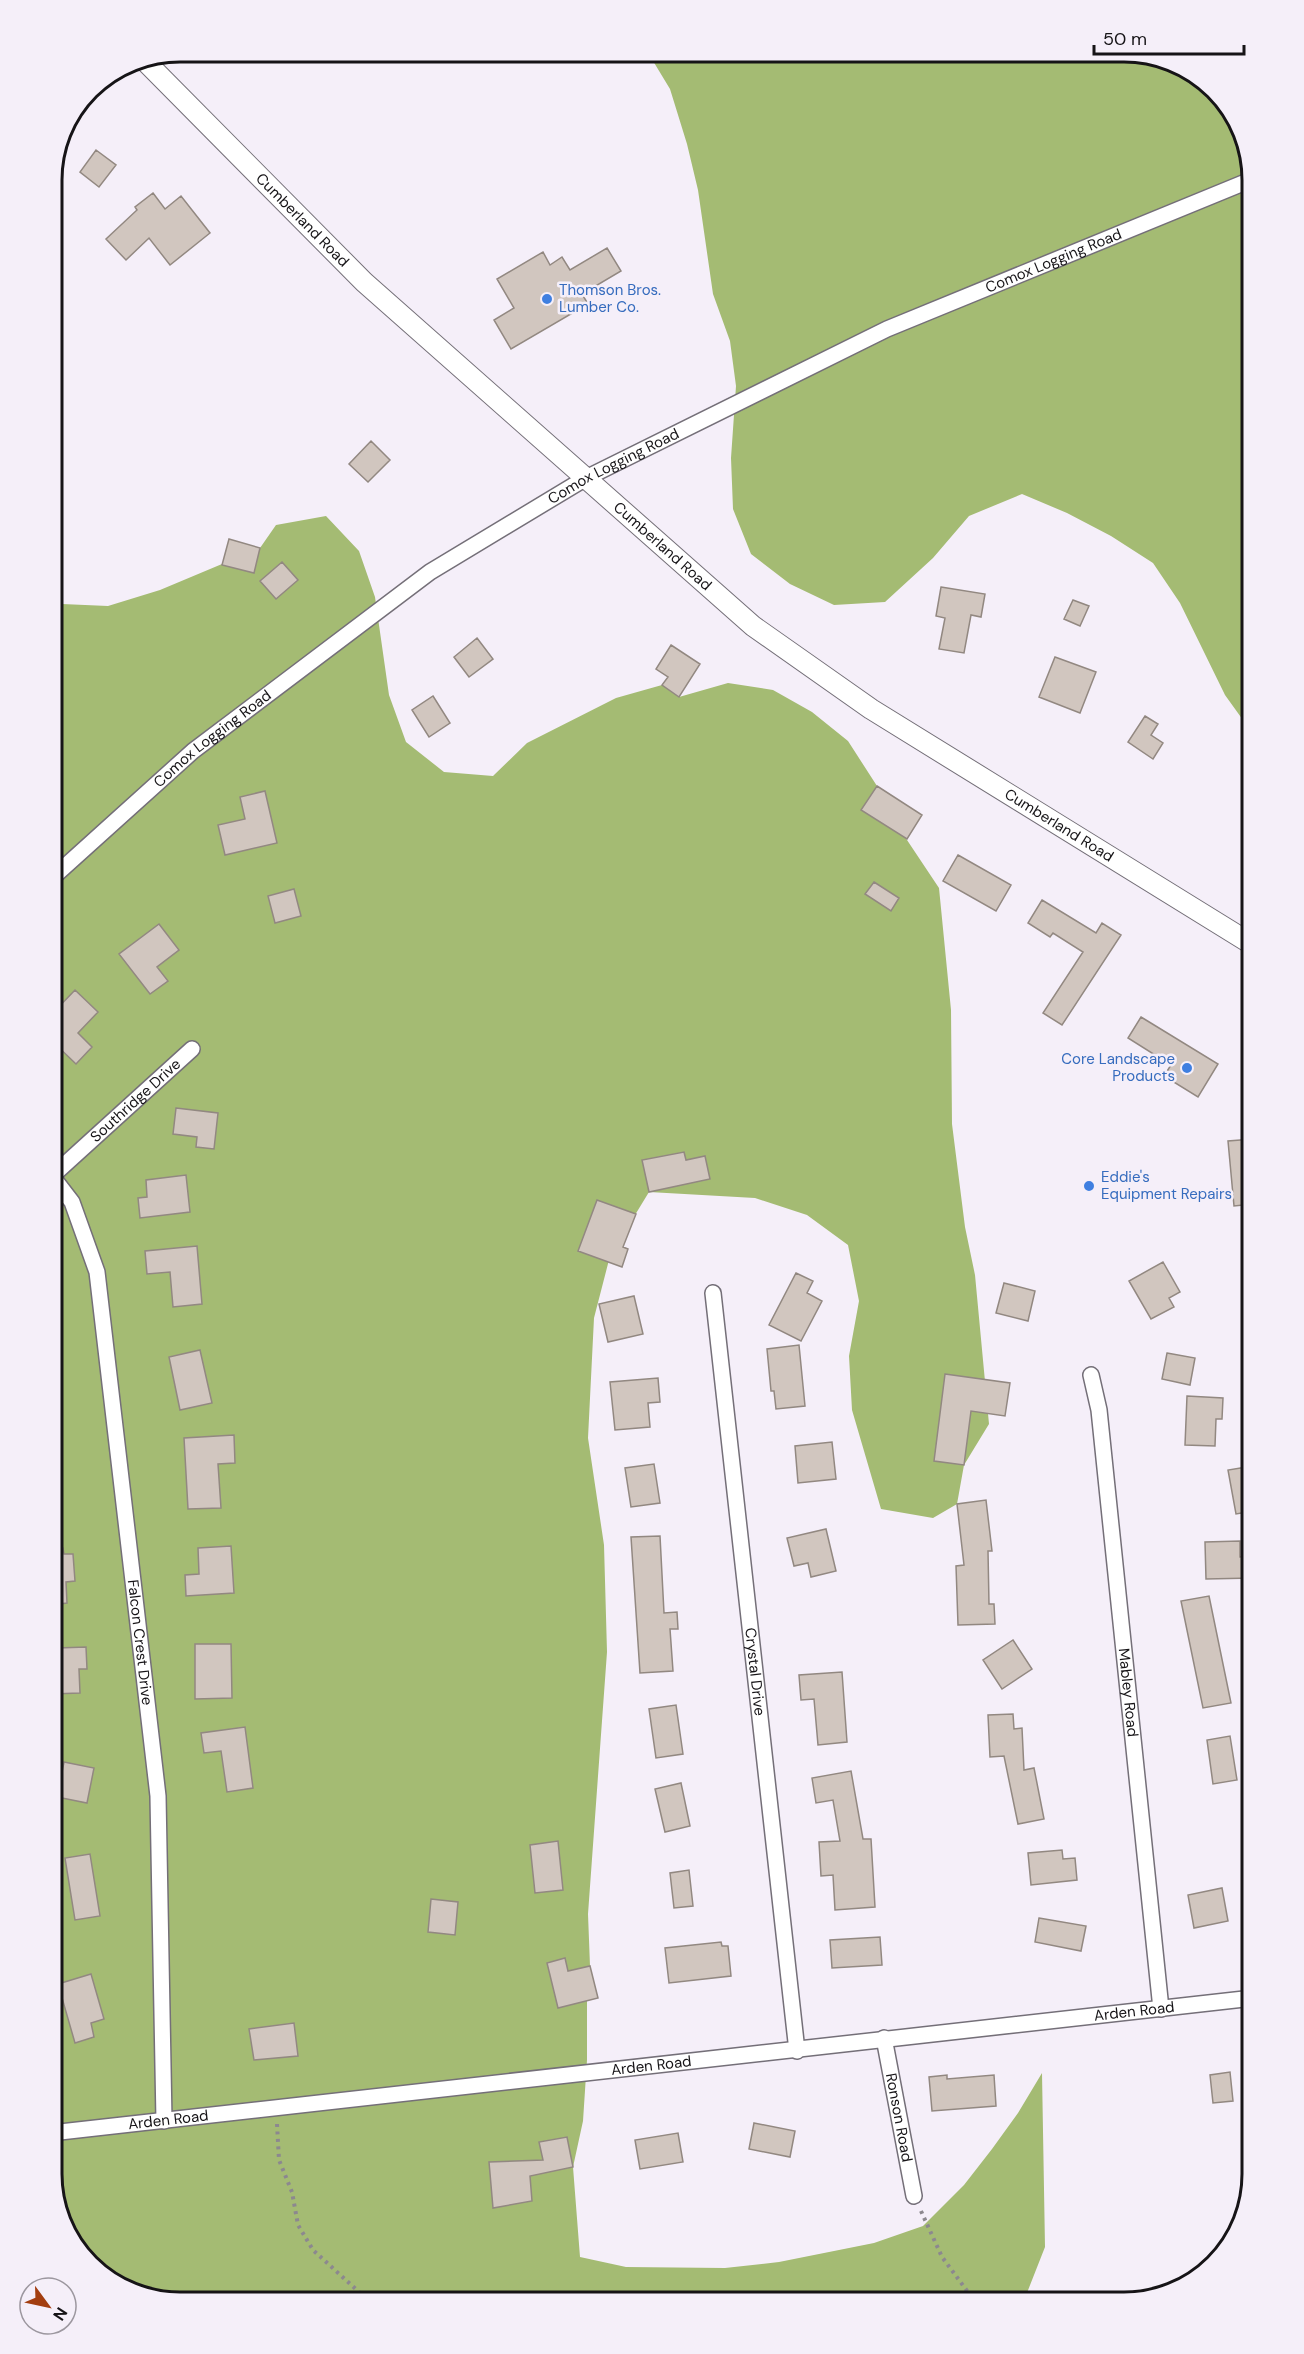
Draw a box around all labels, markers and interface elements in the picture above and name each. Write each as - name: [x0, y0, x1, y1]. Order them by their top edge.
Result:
- scale bar: [1094, 18, 1244, 56]
- text: 50 m: [1103, 27, 1147, 51]
- street label: Cumberland Road: [251, 169, 354, 271]
- street label: Comox Logging Road: [982, 224, 1125, 298]
- place label: Thomson Bros. Lumber Co.: [559, 280, 661, 317]
- marker: Thomson Bros. Lumber Co.: [540, 292, 554, 306]
- street label: Comox Logging Road: [544, 424, 682, 509]
- street label: Cumberland Road: [609, 497, 716, 595]
- street label: Comox Logging Road: [149, 685, 275, 792]
- street label: Cumberland Road: [1001, 784, 1117, 866]
- place label: Core Landscape Products: [1061, 1049, 1175, 1086]
- street label: Southridge Drive: [86, 1054, 185, 1147]
- marker: Core Landscape Products: [1180, 1061, 1194, 1075]
- place label: Eddie's Equipment Repairs: [1101, 1167, 1232, 1204]
- marker: Eddie's Equipment Repairs: [1082, 1179, 1096, 1193]
- street label: Falcon Crest Drive: [123, 1578, 157, 1706]
- street label: Crystal Drive: [740, 1627, 770, 1717]
- street label: Mabley Road: [1114, 1647, 1143, 1738]
- street label: Arden Road: [1093, 1997, 1175, 2026]
- street label: Arden Road: [610, 2051, 692, 2080]
- street label: Ronson Road: [881, 2071, 917, 2164]
- street label: Arden Road: [127, 2105, 210, 2134]
- north arrow: [18, 2276, 78, 2336]
- text: N: [48, 2303, 72, 2325]

